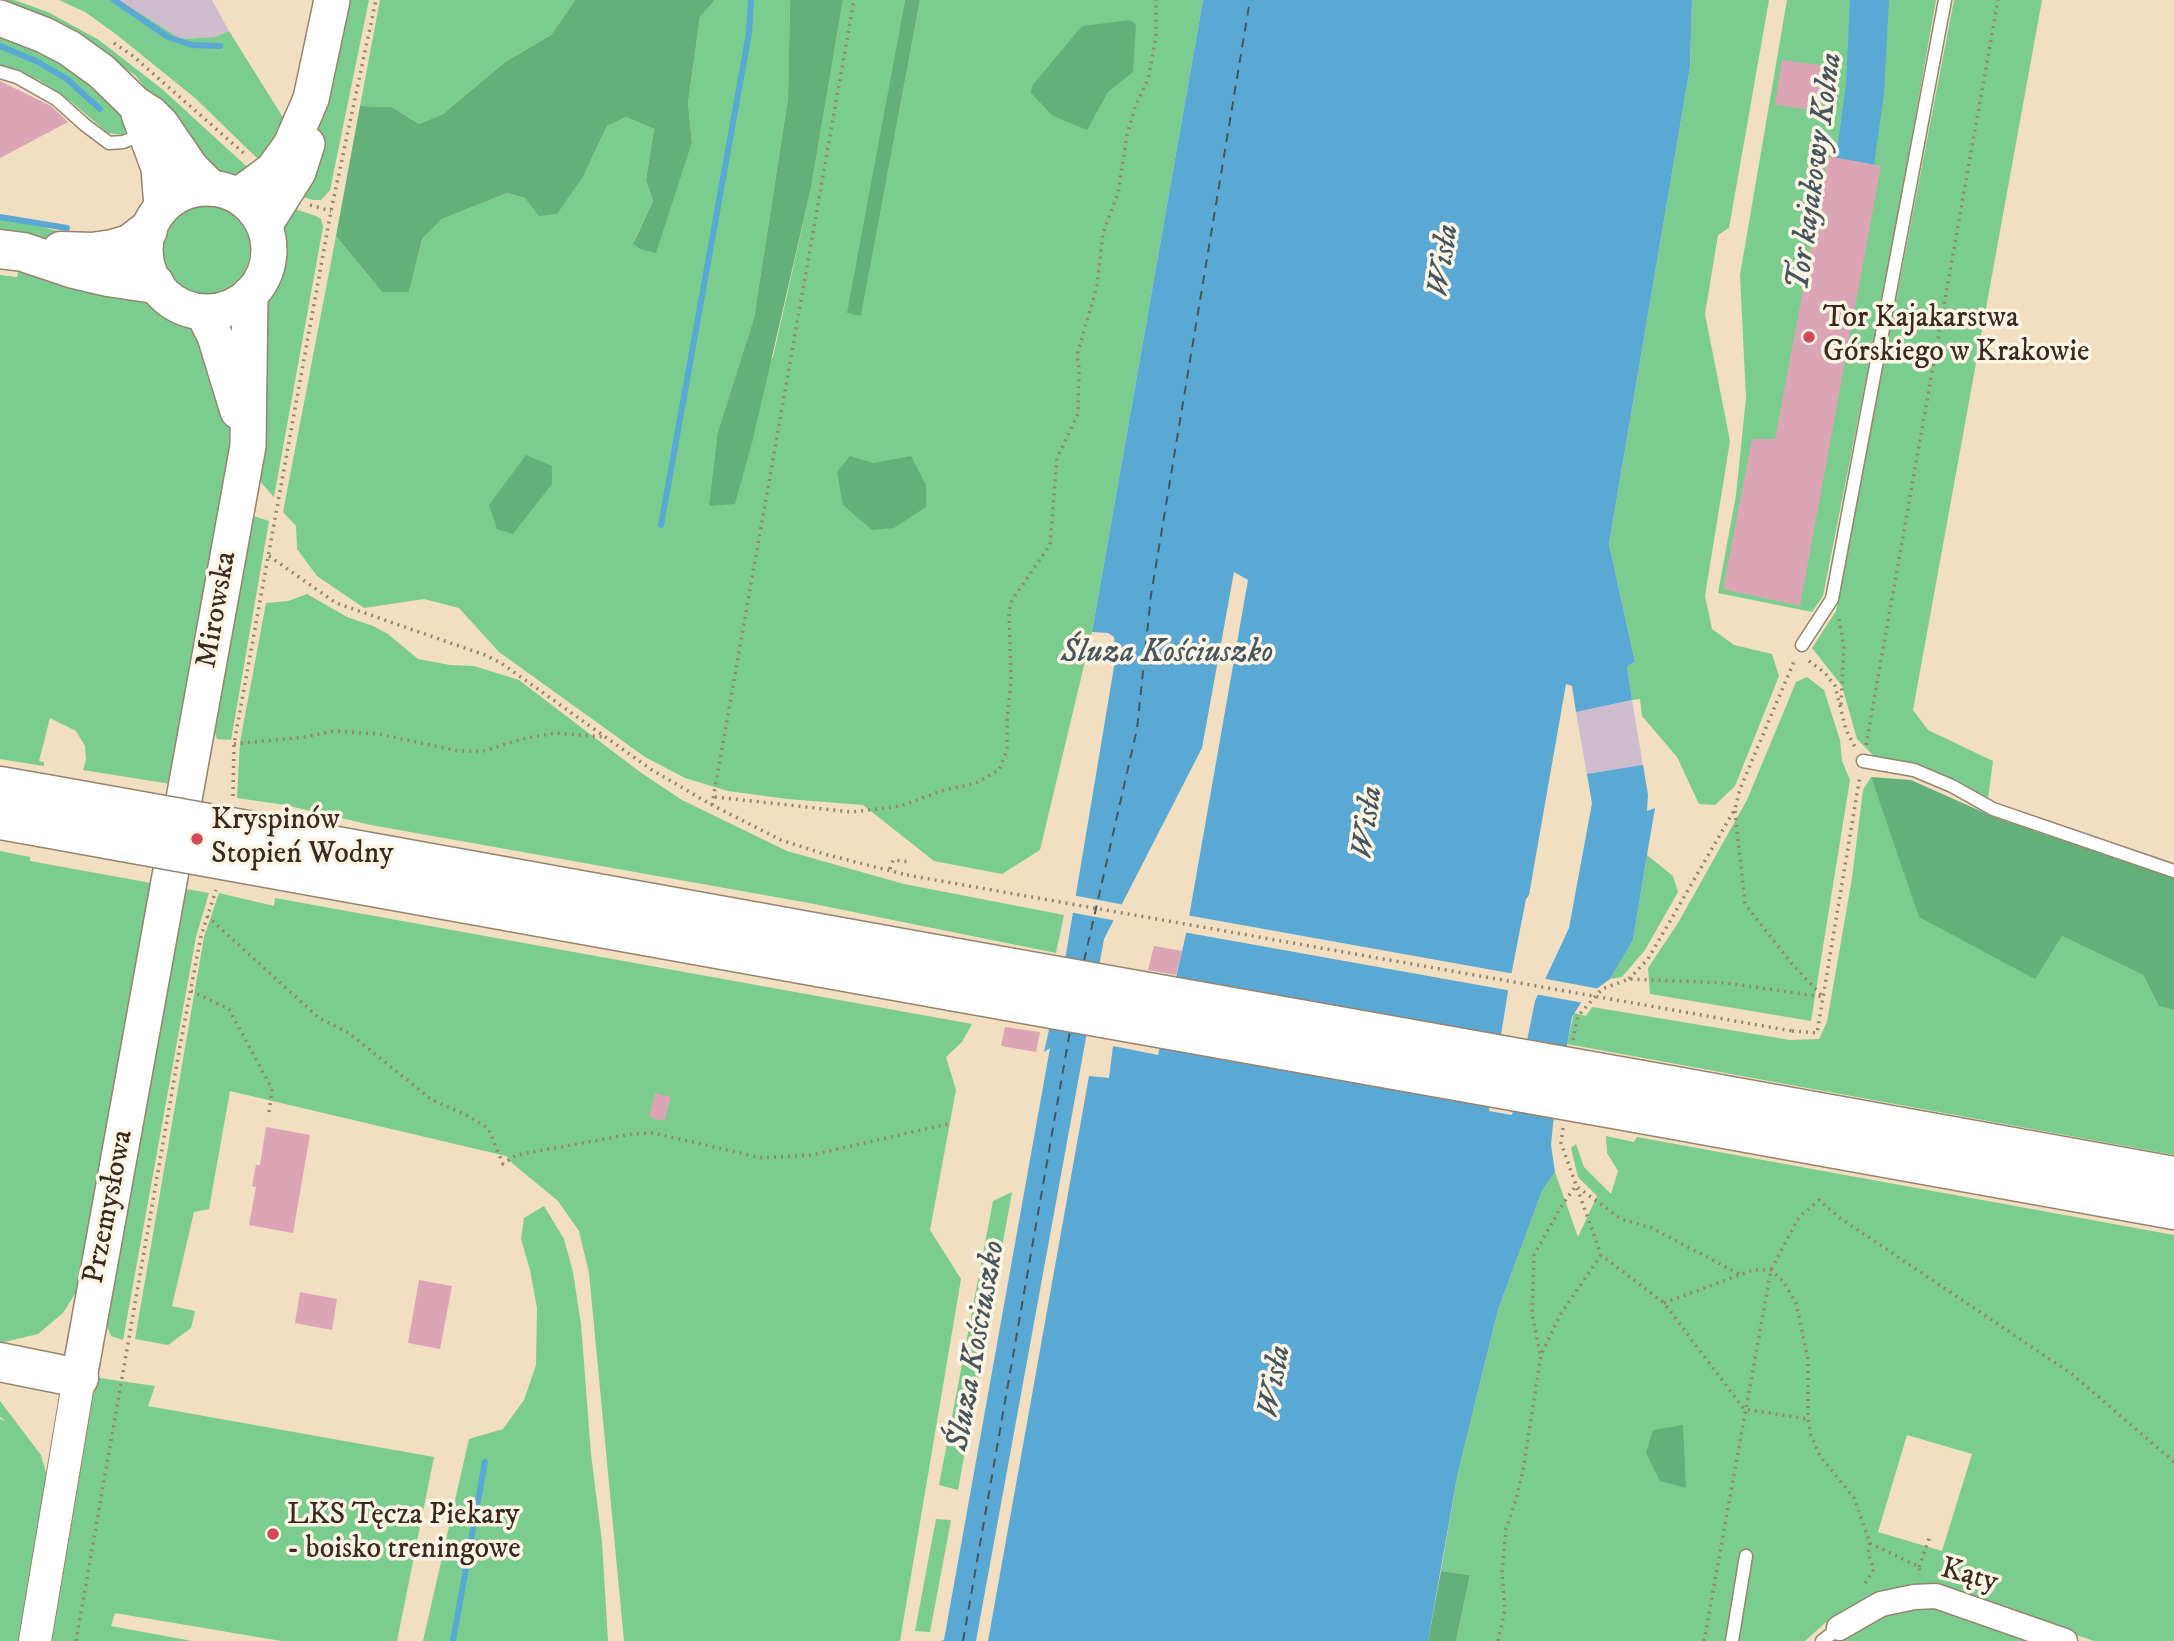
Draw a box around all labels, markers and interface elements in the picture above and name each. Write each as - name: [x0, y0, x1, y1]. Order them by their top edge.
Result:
- water label: Tor kajakowy Kolna: [1781, 50, 1853, 294]
- water label: Wisła: [1421, 222, 1469, 300]
- place label: Tor Kajakarstwa Górskiego w Krakowie: [1823, 302, 2089, 372]
- marker: Tor Kajakarstwa Górskiego w Krakowie: [1801, 329, 1817, 345]
- street label: Mirowska: [190, 549, 246, 671]
- water label: Śluza Kościuszko: [1061, 635, 1273, 673]
- water label: Wisła: [1345, 784, 1393, 862]
- place label: Kryspinów Stopień Wodny: [211, 804, 394, 874]
- marker: Kryspinów Stopień Wodny: [189, 831, 205, 847]
- street label: Przemysłowa: [77, 1127, 143, 1287]
- water label: Śluza Kościuszko: [941, 1238, 1015, 1454]
- water label: Wisła: [1251, 1343, 1301, 1421]
- place label: LKS Tęcza Piekary - boisko treningowe: [287, 1499, 521, 1570]
- marker: LKS Tęcza Piekary - boisko treningowe: [265, 1526, 281, 1542]
- street label: Kąty: [1936, 1552, 2002, 1602]

